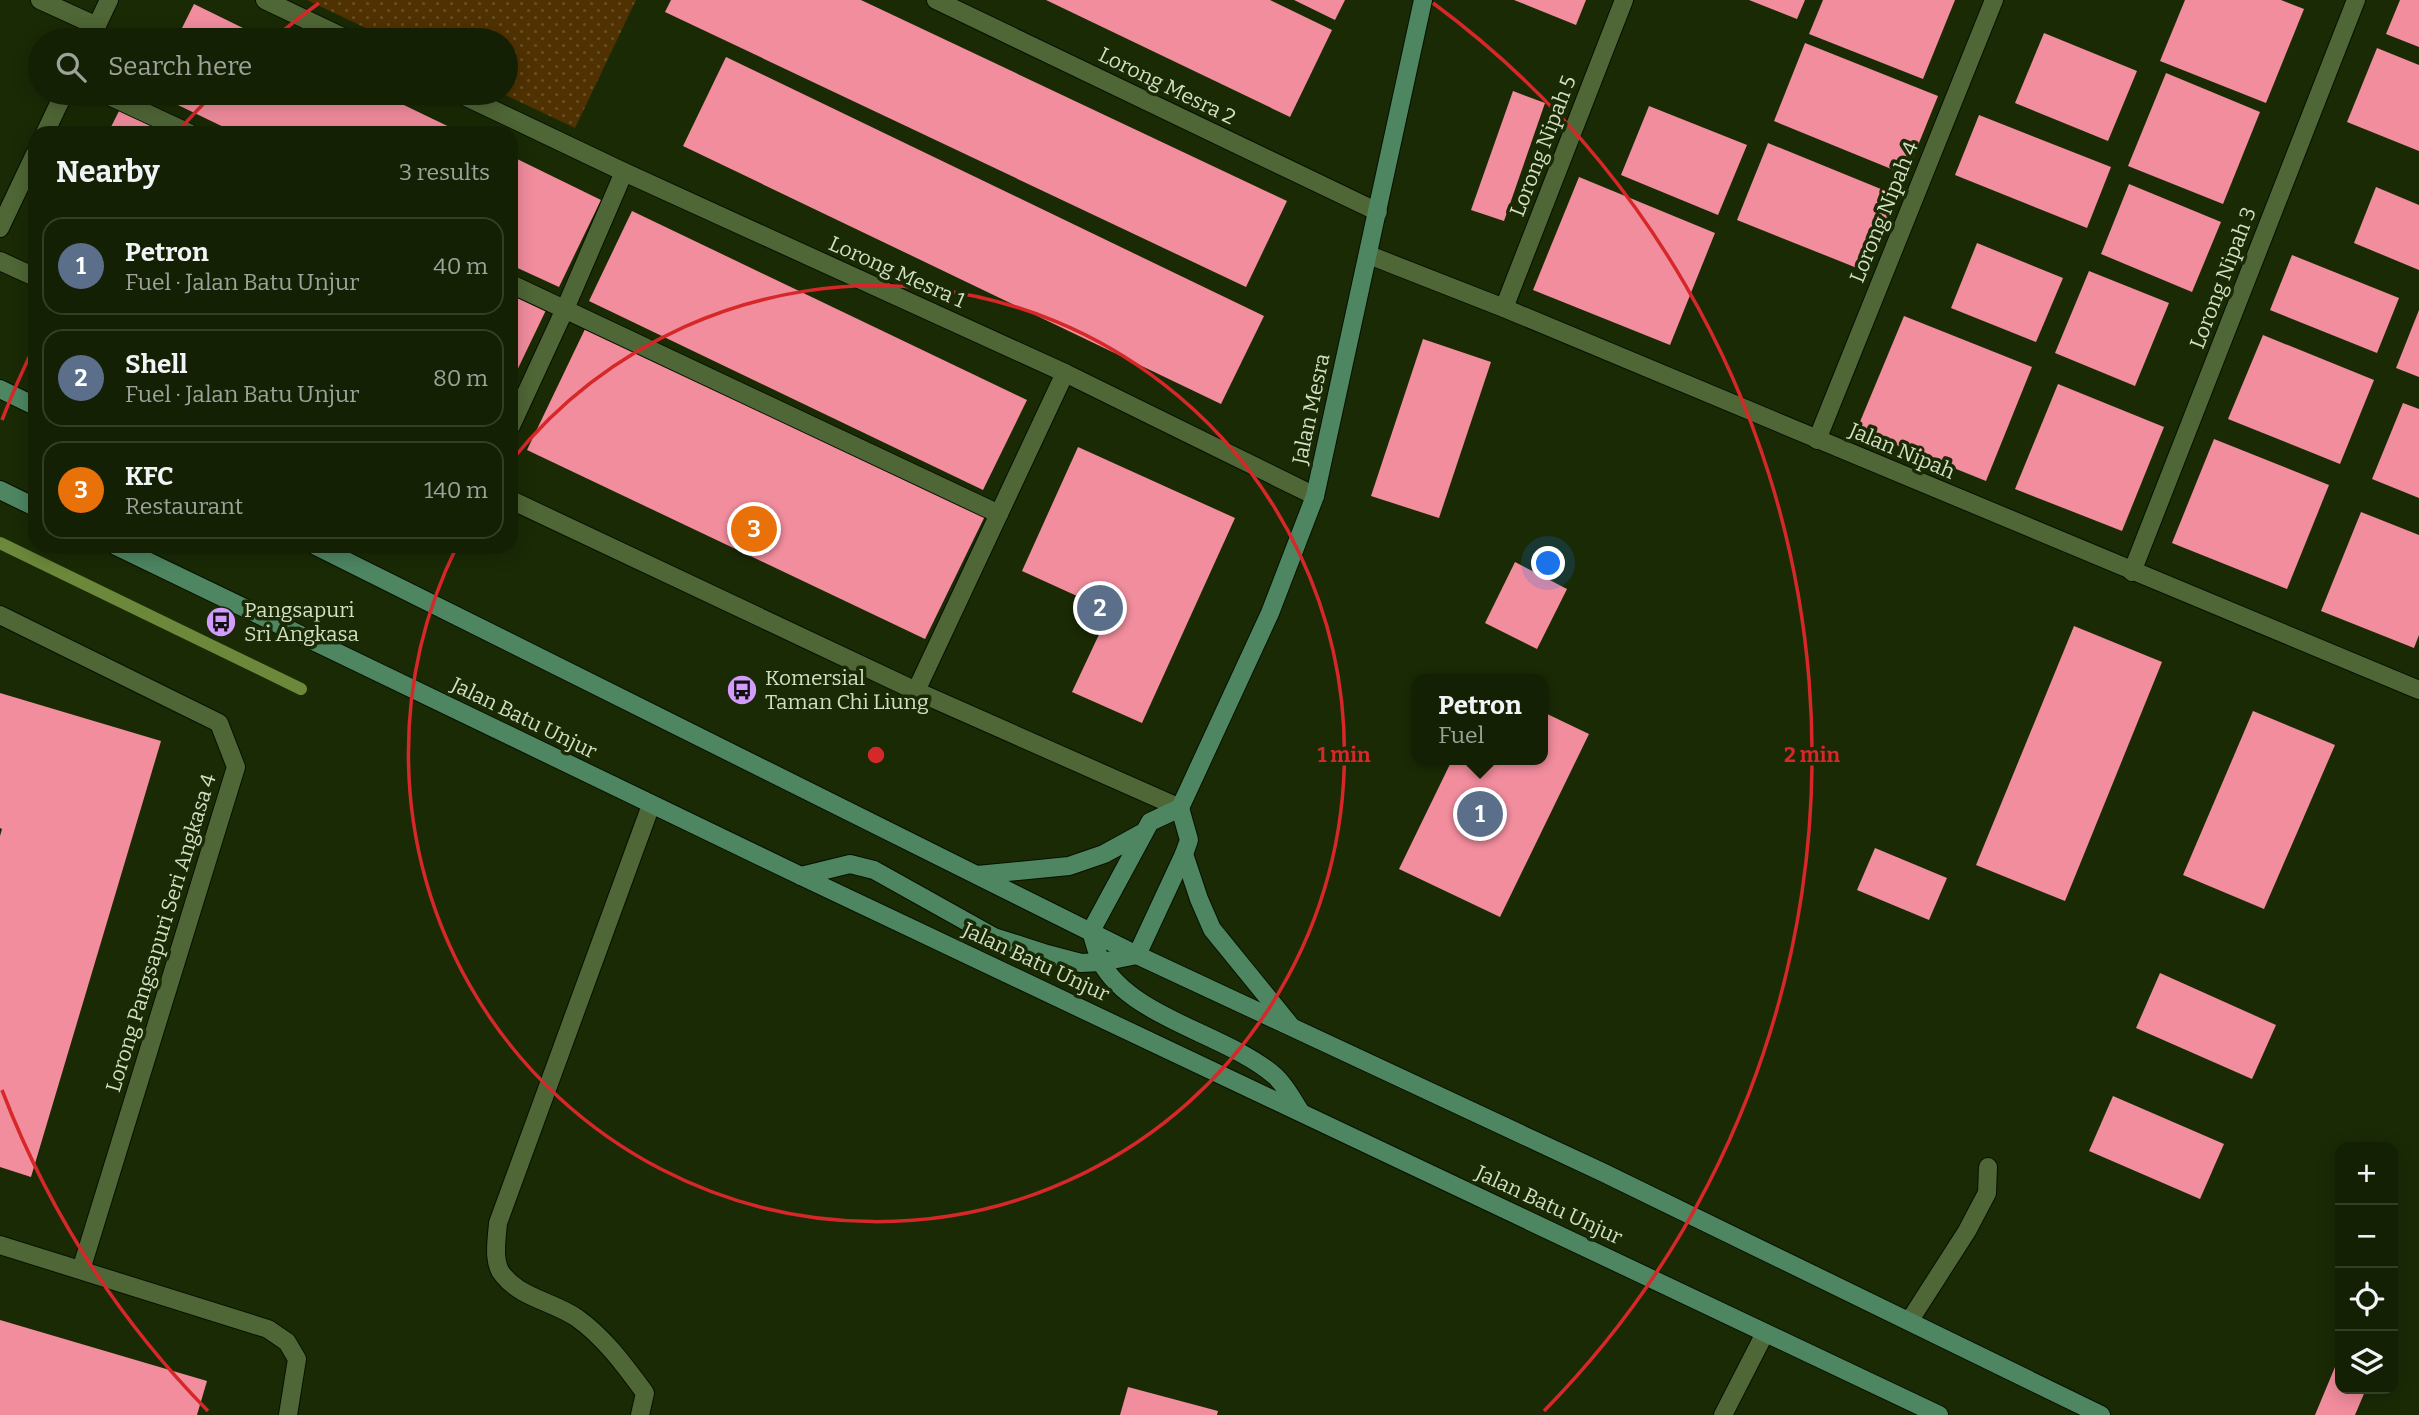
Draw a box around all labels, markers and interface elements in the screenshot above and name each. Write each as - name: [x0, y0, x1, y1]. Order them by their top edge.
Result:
- search box: [28, 28, 518, 105]
- street label: Lorong Mesra 2: [1094, 42, 1240, 130]
- icon: search: [52, 48, 90, 86]
- text: Search here: [108, 51, 252, 82]
- street label: Lorong Nipah 5: [1504, 72, 1582, 220]
- street label: Lorong Nipah 4: [1844, 138, 1924, 286]
- text: Nearby: [56, 154, 160, 190]
- text: 3 results: [399, 158, 490, 186]
- street label: Lorong Nipah 3: [2184, 203, 2262, 353]
- street label: Lorong Mesra 1: [825, 230, 970, 314]
- text: Petron: [125, 237, 209, 268]
- text: 1: [76, 252, 86, 280]
- text: 40 m: [433, 252, 488, 280]
- text: Fuel · Jalan Batu Unjur: [125, 268, 359, 296]
- text: Shell: [125, 349, 187, 380]
- street label: Jalan Mesra: [1286, 351, 1336, 468]
- text: 2: [75, 364, 87, 392]
- text: 80 m: [433, 364, 488, 392]
- text: Fuel · Jalan Batu Unjur: [125, 380, 359, 408]
- street label: Jalan Nipah: [1844, 417, 1959, 485]
- text: KFC: [125, 461, 174, 492]
- text: 3: [74, 476, 88, 504]
- text: 140 m: [424, 476, 488, 504]
- text: Restaurant: [125, 492, 243, 520]
- pin: 3: [731, 503, 777, 555]
- your location: [1531, 546, 1565, 580]
- pin: 2: [1077, 582, 1123, 634]
- place label: Pangsapuri Sri Angkasa: [244, 597, 359, 647]
- bus stop icon: Pangsapuri Sri Angkasa: [204, 605, 238, 639]
- place label: Komersial Taman Chi Liung: [765, 665, 929, 715]
- street label: Jalan Batu Unjur: [446, 671, 601, 765]
- bus stop icon: Komersial Taman Chi Liung: [725, 673, 759, 707]
- popup: [1412, 674, 1548, 765]
- text: Petron: [1438, 690, 1522, 721]
- text: Fuel: [1438, 721, 1484, 749]
- text: 1 min: [1317, 742, 1371, 768]
- text: 2 min: [1784, 742, 1840, 768]
- centre of rings: [864, 743, 888, 767]
- street label: Lorong Pangsapuri Seri Angkasa 4: [100, 771, 222, 1095]
- pin: 1: [1457, 788, 1503, 840]
- street label: Jalan Batu Unjur: [957, 916, 1114, 1007]
- map controls: [2335, 1142, 2398, 1394]
- button: +: [2335, 1142, 2398, 1205]
- street label: Jalan Batu Unjur: [1470, 1159, 1627, 1250]
- button: −: [2335, 1205, 2398, 1268]
- button: locate: [2335, 1268, 2398, 1331]
- button: layers: [2335, 1331, 2398, 1394]

